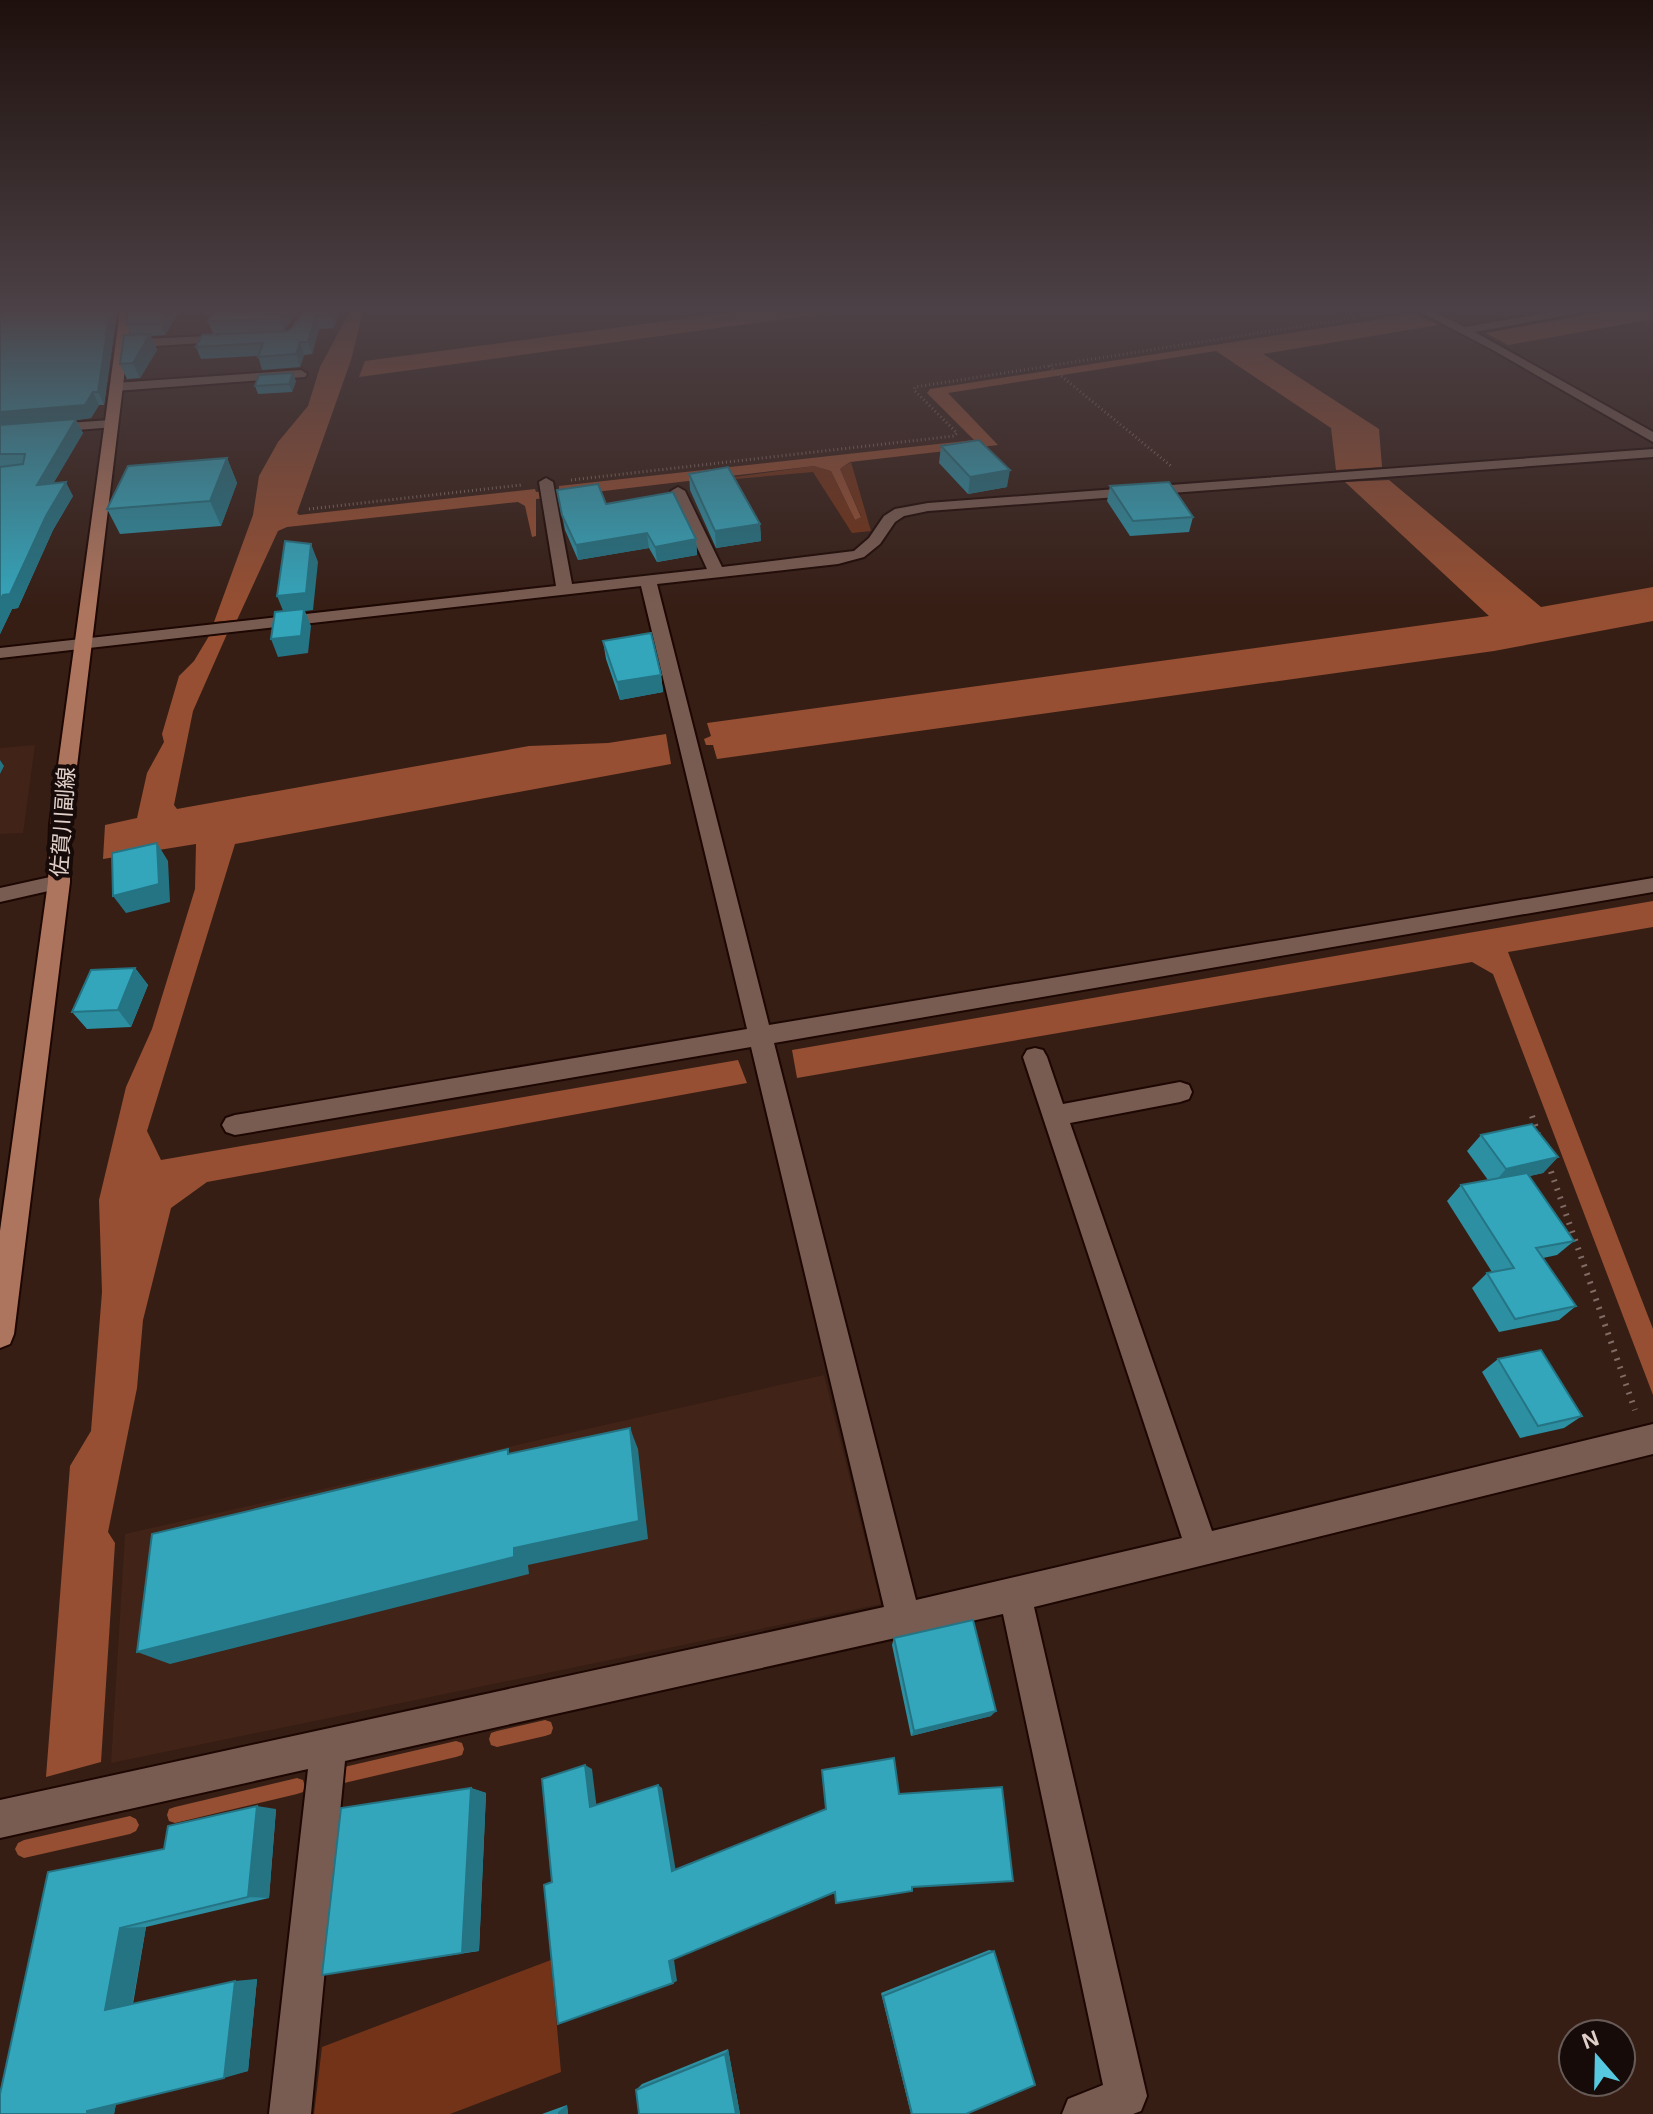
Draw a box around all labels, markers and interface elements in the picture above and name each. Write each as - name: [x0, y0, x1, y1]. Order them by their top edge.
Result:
- street label: 佐賀川副線: [47, 766, 79, 878]
- north arrow: [1557, 2018, 1637, 2098]
- text: N: [1579, 2025, 1602, 2054]

